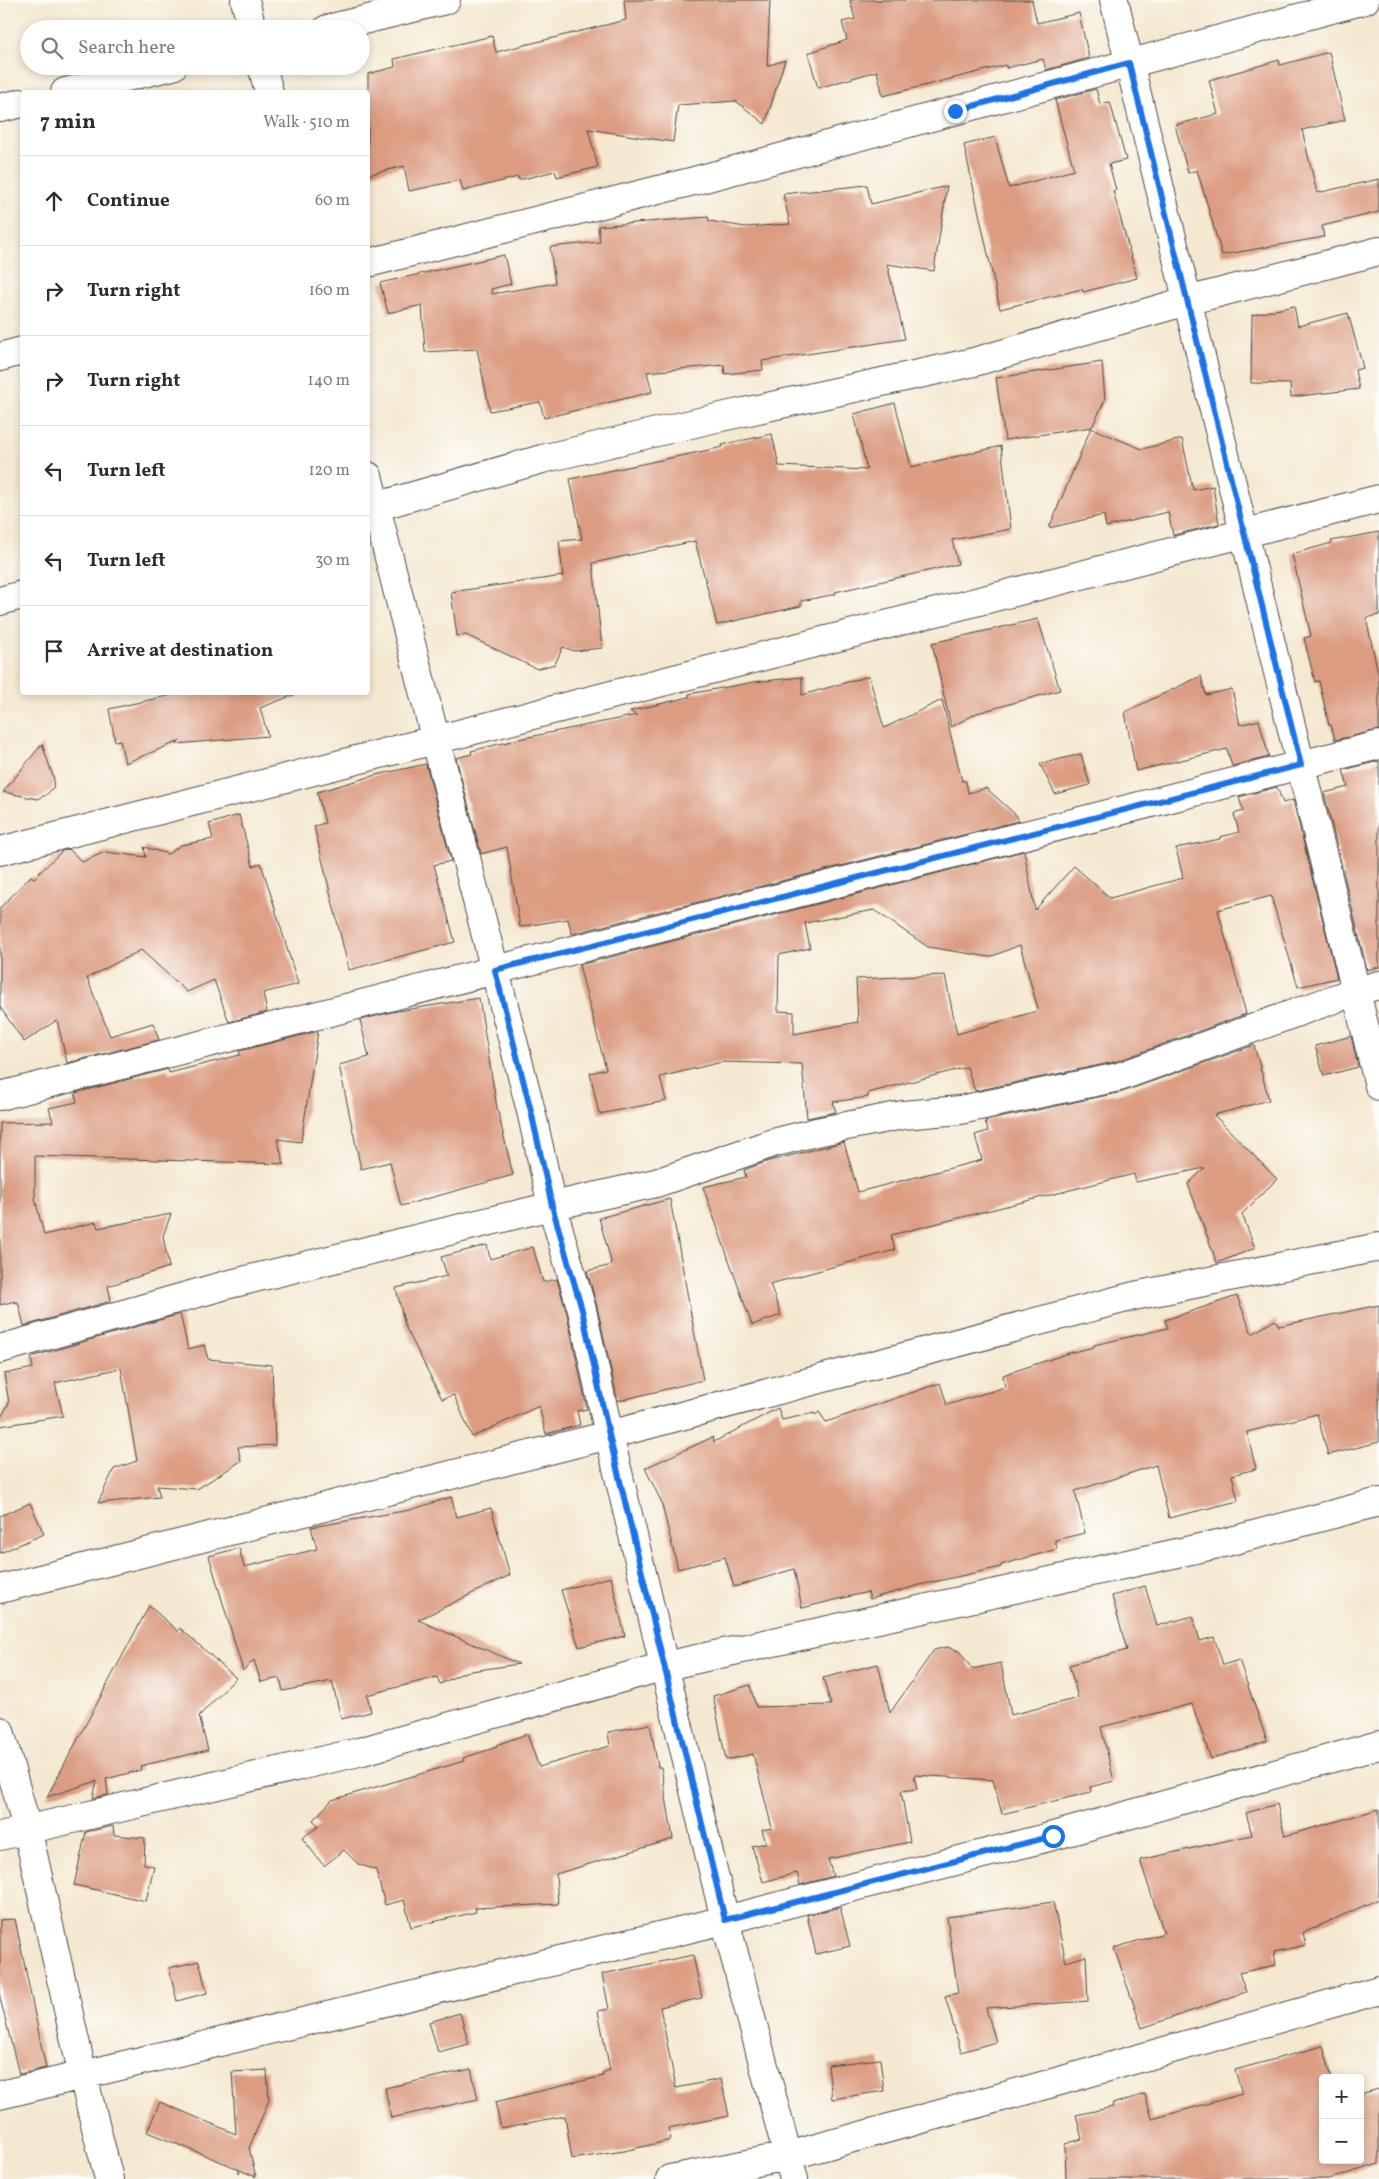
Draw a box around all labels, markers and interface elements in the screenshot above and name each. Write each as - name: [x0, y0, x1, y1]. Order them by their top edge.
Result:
- search box: [20, 20, 370, 75]
- icon: search: [38, 34, 66, 62]
- text: Search here: [78, 35, 175, 61]
- route end: [944, 100, 967, 123]
- text: 7 min: [40, 108, 96, 137]
- text: Walk · 510 m: [263, 112, 350, 134]
- icon: ahead: [40, 187, 68, 215]
- text: Continue: [87, 188, 170, 214]
- text: 60 m: [315, 190, 350, 212]
- icon: right: [40, 277, 68, 305]
- text: Turn right: [87, 278, 180, 304]
- text: 160 m: [309, 280, 350, 302]
- icon: right: [40, 367, 68, 395]
- text: Turn right: [87, 368, 180, 394]
- text: 140 m: [308, 370, 350, 392]
- icon: left: [40, 457, 68, 485]
- text: Turn left: [87, 458, 166, 484]
- text: 120 m: [308, 460, 350, 482]
- icon: left: [40, 547, 68, 575]
- text: Turn left: [87, 548, 166, 574]
- text: 30 m: [315, 550, 350, 572]
- icon: arrive: [40, 637, 68, 665]
- text: Arrive at destination: [87, 638, 273, 664]
- route start: [1042, 1825, 1065, 1848]
- map controls: [1319, 2074, 1364, 2164]
- button: +: [1319, 2074, 1364, 2119]
- button: −: [1319, 2119, 1364, 2164]

